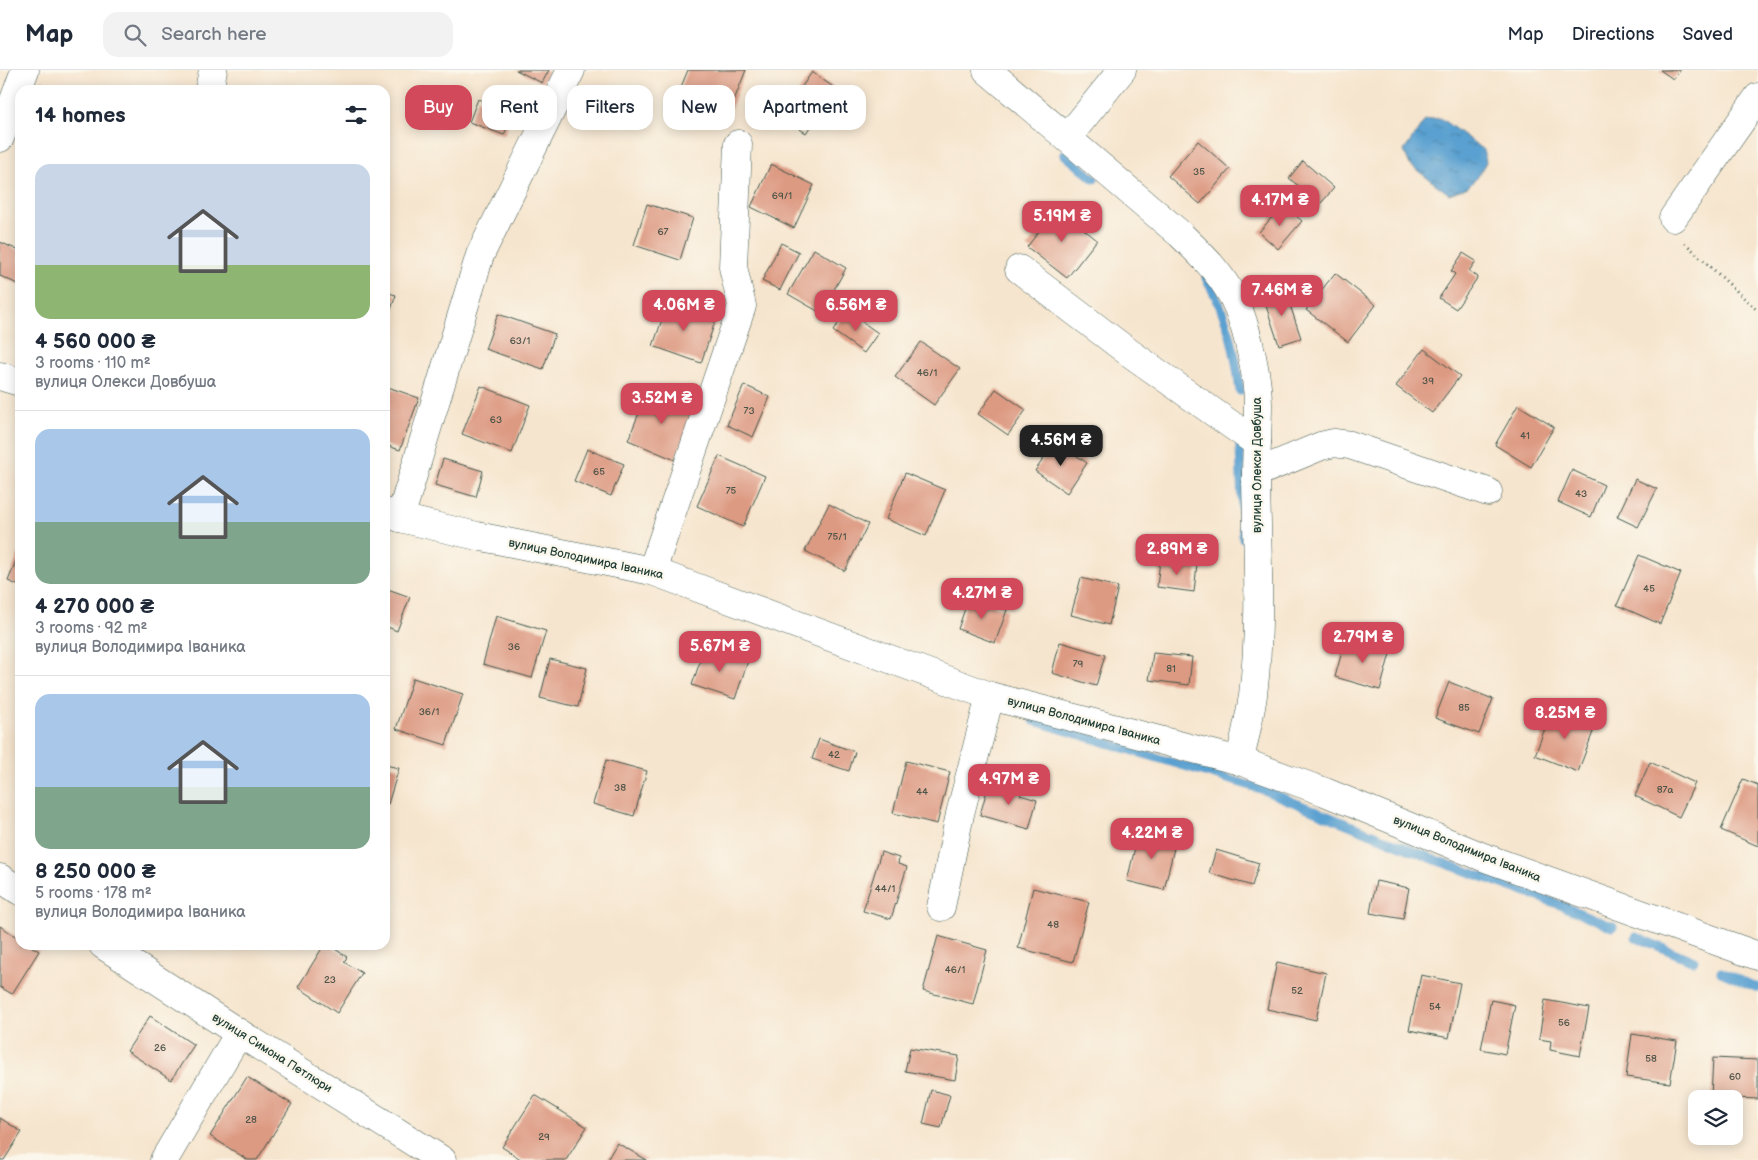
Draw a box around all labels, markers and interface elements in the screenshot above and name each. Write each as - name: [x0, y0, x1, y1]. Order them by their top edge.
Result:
- search box: [103, 12, 453, 57]
- text: Map: [25, 20, 73, 49]
- icon: search: [121, 21, 149, 49]
- text: Search here: [161, 23, 267, 46]
- text: Map: [1508, 24, 1544, 45]
- text: Directions: [1572, 24, 1654, 45]
- text: Saved: [1682, 24, 1733, 45]
- chip: Buy: [405, 85, 472, 130]
- chip: Rent: [482, 85, 557, 130]
- chip: Filters: [567, 85, 653, 130]
- chip: New: [663, 85, 735, 130]
- chip: Apartment: [745, 85, 866, 130]
- icon: filters: [342, 101, 370, 129]
- text: 14 homes: [35, 103, 126, 128]
- house number: 35: [1193, 166, 1205, 178]
- pin: 4.17M ₴: [1234, 184, 1326, 227]
- house number: 69/1: [772, 190, 792, 202]
- text: 4.17M ₴: [1251, 191, 1309, 210]
- icon: home: [158, 196, 248, 286]
- pin: 5.19M ₴: [1016, 200, 1108, 243]
- text: 5.19M ₴: [1033, 207, 1091, 226]
- house number: 67: [657, 226, 669, 238]
- pin: 7.46M ₴: [1236, 274, 1328, 317]
- text: 7.46M ₴: [1252, 281, 1312, 300]
- pin: 4.06M ₴: [638, 290, 730, 332]
- pin: 6.56M ₴: [810, 290, 902, 332]
- text: 4.06M ₴: [653, 296, 715, 315]
- text: 6.56M ₴: [826, 296, 886, 315]
- text: 4 560 000 ₴: [35, 329, 156, 354]
- house number: 63/1: [510, 335, 530, 347]
- text: 3 rooms · 110 m²: [35, 354, 151, 373]
- house number: 46/1: [917, 367, 937, 379]
- text: вулиця Олекси Довбуша: [35, 373, 216, 392]
- house number: 39: [1422, 375, 1434, 387]
- pin: 3.52M ₴: [616, 382, 708, 425]
- text: 3.52M ₴: [632, 389, 692, 408]
- street label: вулиця Олекси Довбуша: [1250, 397, 1265, 533]
- house number: 73: [743, 405, 755, 417]
- house number: 63: [490, 414, 502, 426]
- pin: 4.56M ₴: [1015, 424, 1107, 467]
- house number: 41: [1520, 430, 1530, 442]
- text: 4.56M ₴: [1031, 431, 1091, 450]
- icon: home: [158, 462, 248, 552]
- house number: 65: [593, 466, 605, 478]
- house number: 75: [726, 485, 737, 497]
- house number: 43: [1575, 488, 1587, 500]
- house number: 75/1: [827, 531, 847, 543]
- pin: 2.89M ₴: [1131, 534, 1223, 576]
- street label: вулиця Володимира Іваника: [507, 535, 665, 583]
- text: 2.89M ₴: [1147, 540, 1207, 559]
- pin: 4.27M ₴: [936, 578, 1028, 620]
- house number: 45: [1643, 583, 1655, 595]
- text: 4.27M ₴: [952, 584, 1012, 603]
- text: 4 270 000 ₴: [35, 594, 154, 619]
- text: 3 rooms · 92 m²: [35, 619, 148, 638]
- pin: 2.79M ₴: [1317, 622, 1409, 664]
- text: 2.79M ₴: [1333, 628, 1393, 647]
- pin: 5.67M ₴: [674, 630, 766, 673]
- text: 5.67M ₴: [690, 637, 750, 656]
- text: вулиця Володимира Іваника: [35, 638, 246, 657]
- house number: 36: [508, 641, 520, 653]
- house number: 79: [1073, 658, 1084, 670]
- house number: 81: [1166, 663, 1176, 675]
- street label: вулиця Володимира Іваника: [1006, 693, 1162, 749]
- pin: 8.25M ₴: [1519, 698, 1611, 740]
- house number: 85: [1458, 702, 1470, 714]
- text: 8.25M ₴: [1535, 704, 1595, 723]
- house number: 36/1: [419, 706, 439, 718]
- icon: home: [158, 727, 248, 817]
- house number: 42: [828, 749, 840, 761]
- pin: 4.97M ₴: [963, 764, 1055, 806]
- text: 4.97M ₴: [979, 770, 1039, 789]
- house number: 38: [614, 782, 626, 794]
- house number: 87а: [1657, 784, 1673, 796]
- house number: 44: [916, 786, 928, 798]
- street label: вулиця Володимира Іваника: [1391, 812, 1543, 886]
- pin: 4.22M ₴: [1106, 818, 1198, 860]
- text: 4.22M ₴: [1122, 824, 1182, 843]
- text: 8 250 000 ₴: [35, 859, 156, 884]
- house number: 44/1: [875, 883, 895, 895]
- text: 5 rooms · 178 m²: [35, 884, 152, 903]
- text: вулиця Володимира Іваника: [35, 903, 246, 922]
- house number: 48: [1047, 919, 1059, 931]
- house number: 46/1: [945, 964, 965, 976]
- house number: 23: [324, 974, 336, 986]
- house number: 52: [1291, 985, 1303, 997]
- house number: 54: [1429, 1001, 1441, 1013]
- street label: вулиця Симона Петлюри: [209, 1010, 335, 1096]
- house number: 56: [1558, 1017, 1570, 1029]
- house number: 26: [154, 1042, 166, 1054]
- house number: 58: [1645, 1053, 1657, 1065]
- house number: 60: [1729, 1071, 1741, 1083]
- map controls: [1688, 1090, 1743, 1145]
- button: layers: [1688, 1090, 1743, 1145]
- house number: 28: [245, 1114, 257, 1126]
- house number: 29: [538, 1131, 550, 1143]

